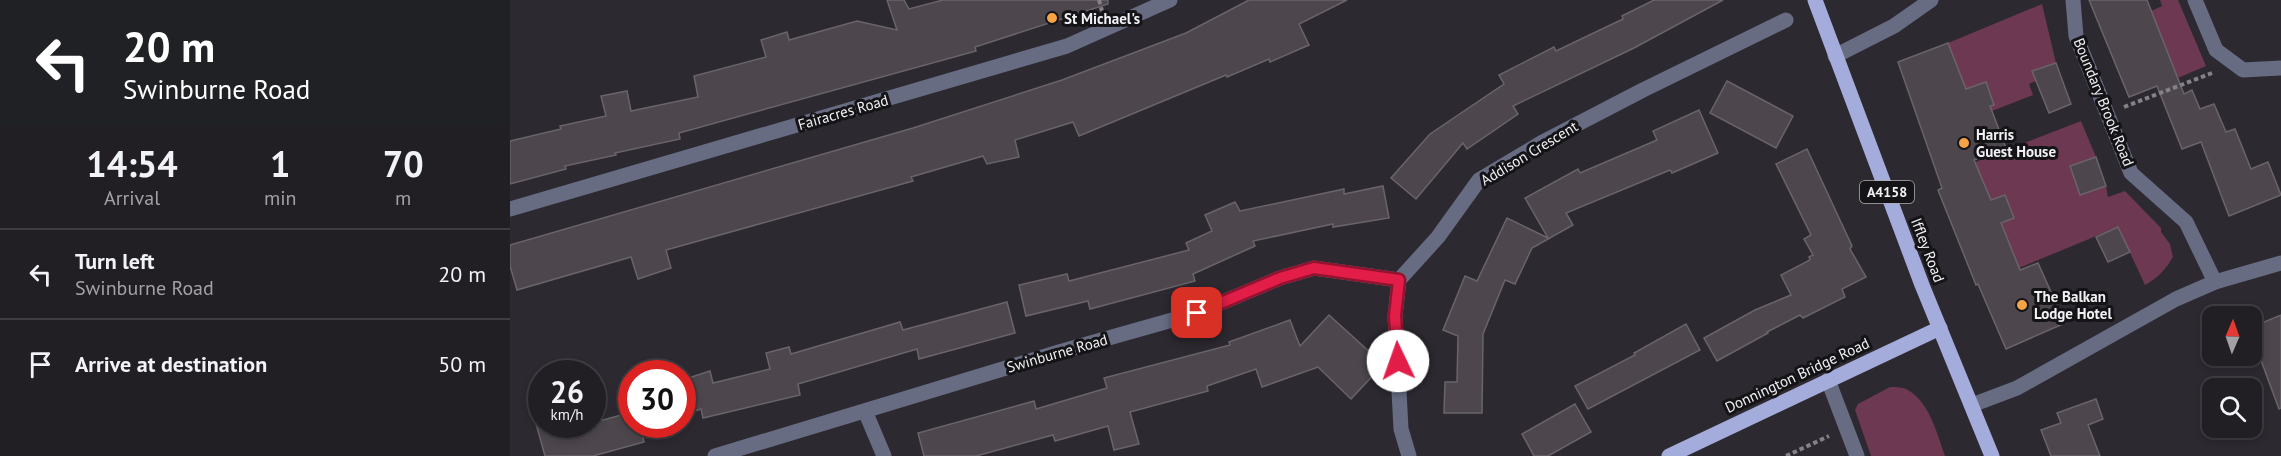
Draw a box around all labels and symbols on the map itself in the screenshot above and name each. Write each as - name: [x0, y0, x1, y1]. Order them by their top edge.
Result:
- place label: St Michael's: [1064, 9, 1140, 28]
- marker: St Michael's: [1045, 11, 1059, 25]
- street label: Boundary Brook Road: [2070, 35, 2138, 169]
- street label: Fairacres Road: [796, 90, 890, 134]
- street label: Addison Crescent: [1477, 116, 1581, 190]
- place label: Harris Guest House: [1976, 125, 2056, 161]
- marker: Harris Guest House: [1957, 136, 1971, 150]
- road number: A4158: [1860, 181, 1914, 203]
- street label: Iffley Road: [1907, 215, 1949, 285]
- pin: [1171, 287, 1222, 338]
- place label: The Balkan Lodge Hotel: [2034, 287, 2112, 323]
- marker: The Balkan Lodge Hotel: [2015, 298, 2029, 312]
- north arrow: [2202, 306, 2262, 366]
- position arrow: [1366, 329, 1430, 393]
- street label: Swinburne Road: [1004, 330, 1110, 376]
- street label: Donnington Bridge Road: [1722, 333, 1872, 417]
- speed limit sign: 30: [618, 360, 696, 438]

